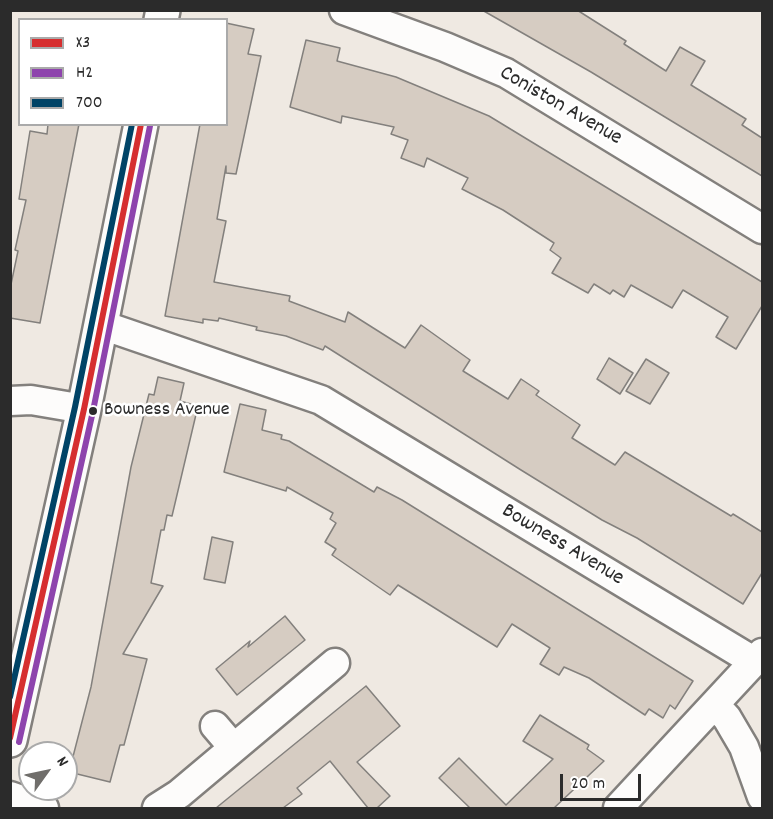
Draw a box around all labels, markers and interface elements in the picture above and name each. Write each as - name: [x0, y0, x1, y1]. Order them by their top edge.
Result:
- legend: [18, 18, 228, 126]
- text: X3: [76, 31, 90, 56]
- text: H2: [76, 61, 93, 86]
- street label: Coniston Avenue: [494, 61, 626, 153]
- text: 700: [76, 91, 103, 116]
- place label: Bowness Avenue: [104, 399, 229, 423]
- marker: Bowness Avenue: [87, 405, 99, 417]
- street label: Bowness Avenue: [496, 499, 628, 593]
- north arrow: [18, 741, 78, 801]
- text: N: [50, 752, 74, 772]
- scale bar: [563, 762, 644, 800]
- text: 20 m: [571, 772, 605, 797]

